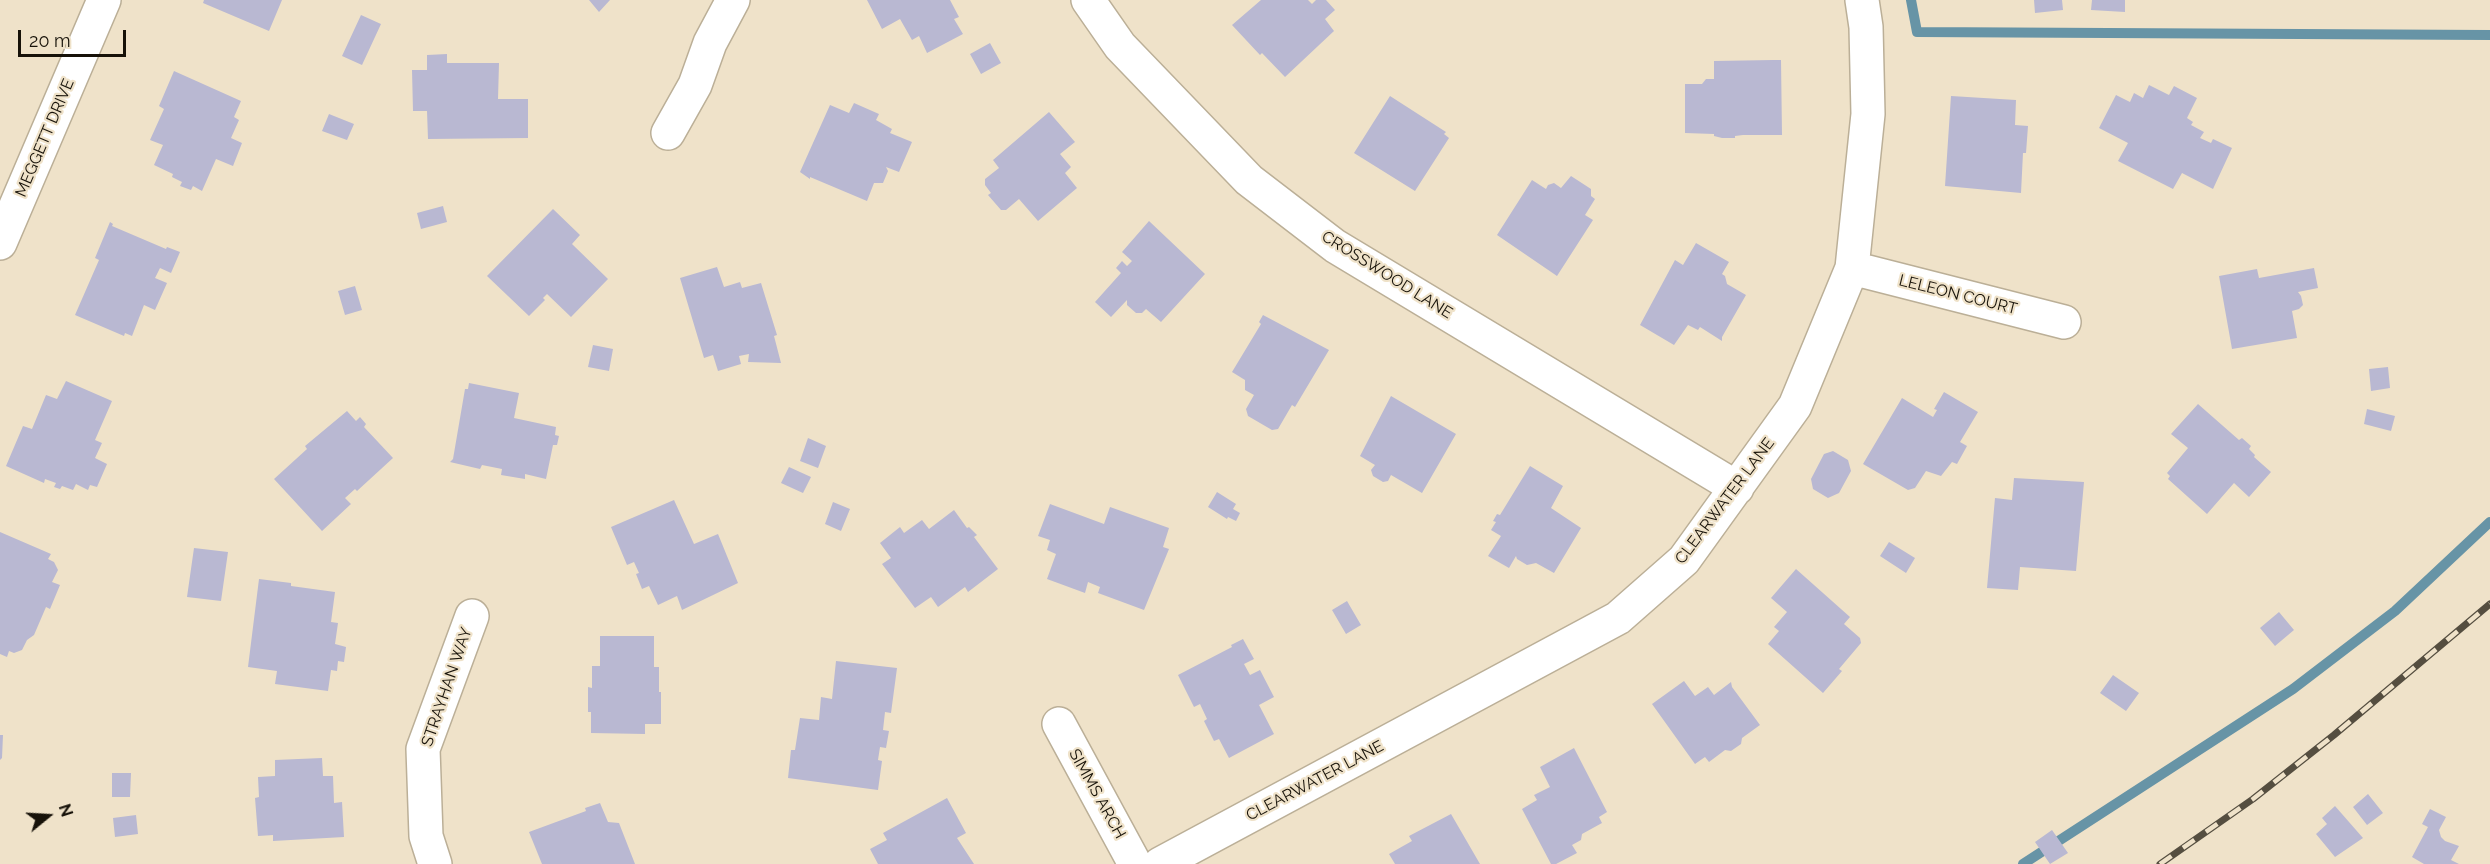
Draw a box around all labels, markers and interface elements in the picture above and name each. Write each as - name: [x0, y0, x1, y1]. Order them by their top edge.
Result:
- scale bar: [21, 18, 129, 56]
- text: 20 m: [29, 30, 71, 51]
- street label: MEGGETT DRIVE: [11, 76, 79, 200]
- street label: CROSSWOOD LANE: [1318, 227, 1456, 323]
- street label: LELEON COURT: [1897, 271, 2019, 319]
- street label: CLEARWATER LANE: [1671, 434, 1779, 568]
- street label: STRAYHAN WAY: [418, 625, 476, 749]
- street label: CLEARWATER LANE: [1243, 737, 1387, 825]
- street label: SIMMS ARCH: [1064, 746, 1130, 842]
- north arrow: [18, 786, 78, 846]
- text: N: [55, 802, 77, 819]

